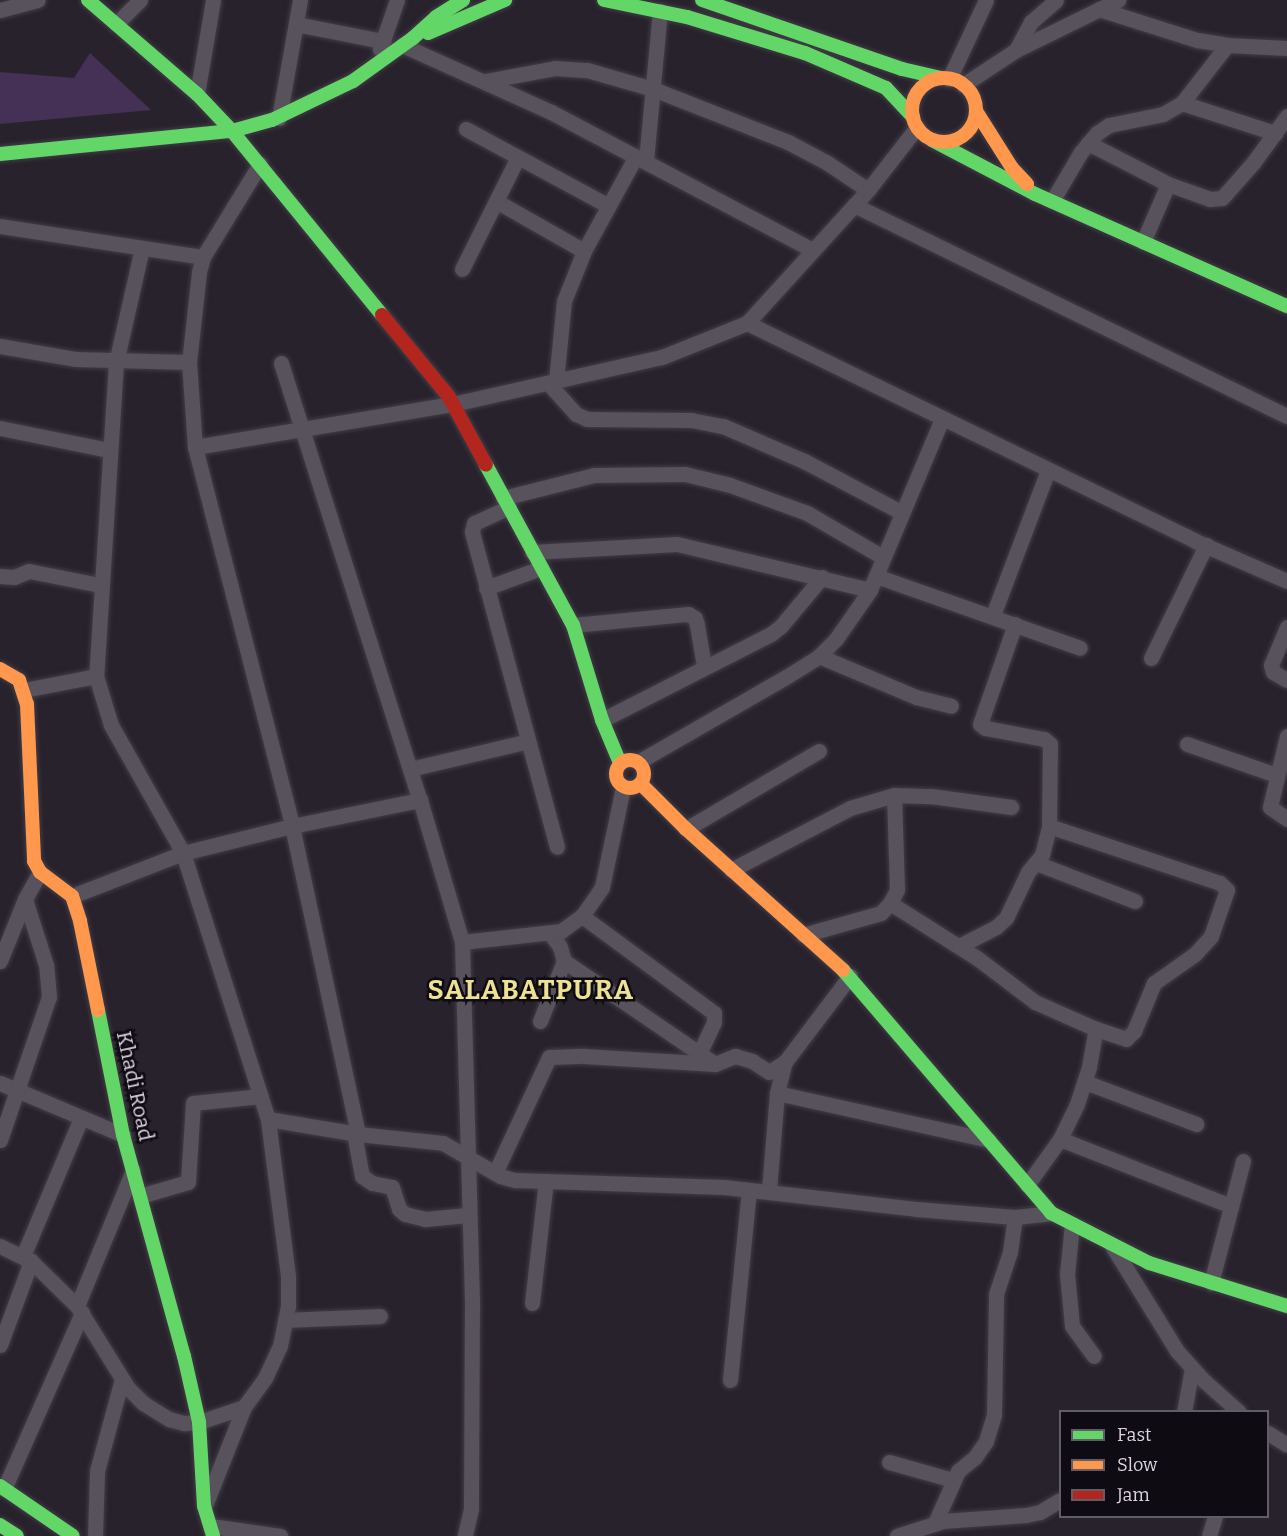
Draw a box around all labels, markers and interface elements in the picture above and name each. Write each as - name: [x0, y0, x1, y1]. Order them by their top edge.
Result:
- district label: SALABATPURA: [427, 975, 635, 1007]
- street label: Khadi Road: [111, 1029, 159, 1143]
- legend: [1059, 1410, 1269, 1518]
- text: Fast: [1117, 1424, 1152, 1446]
- text: Slow: [1117, 1454, 1157, 1476]
- text: Jam: [1117, 1484, 1150, 1506]

